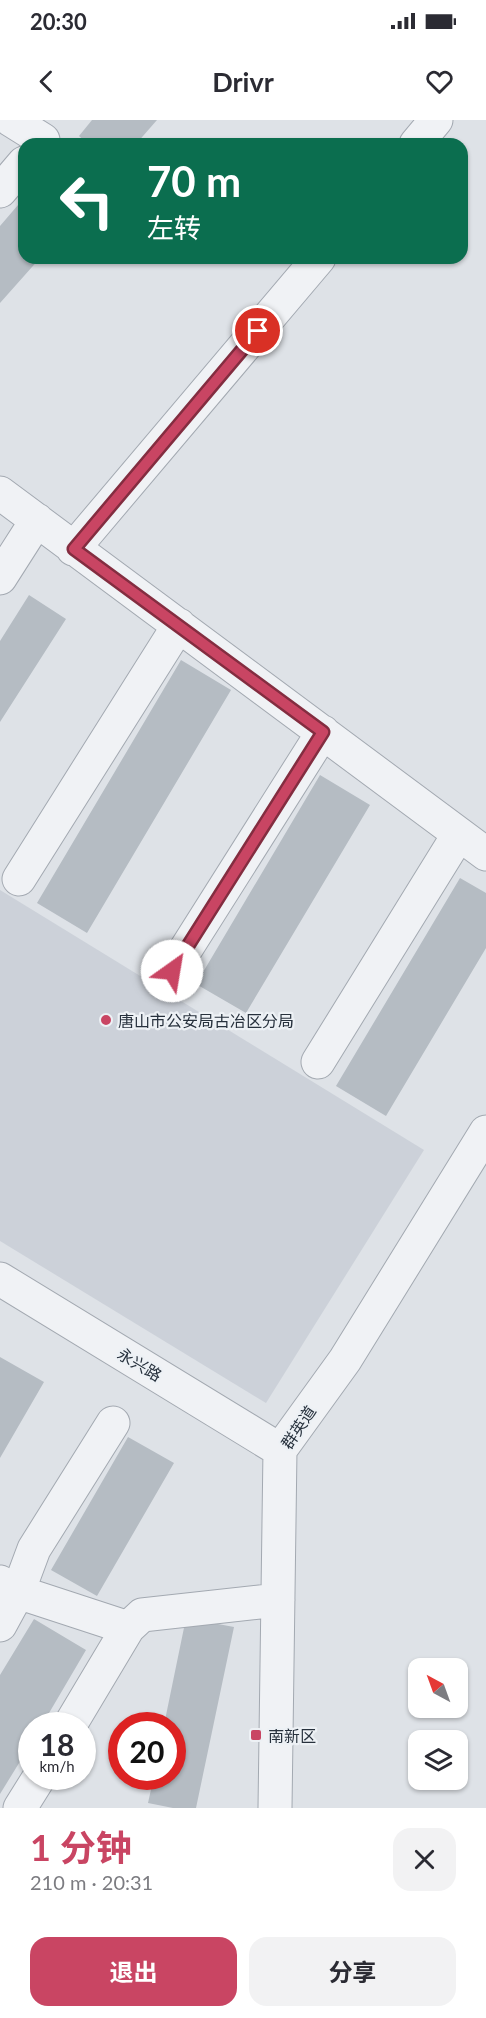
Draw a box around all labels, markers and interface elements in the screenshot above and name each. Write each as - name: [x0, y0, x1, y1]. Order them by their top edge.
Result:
- text: 20:30: [30, 8, 87, 35]
- icon: back: [30, 65, 63, 98]
- text: Drivr: [212, 65, 274, 98]
- icon: heart: [423, 65, 456, 98]
- text: 70 m: [147, 156, 241, 206]
- icon: left: [48, 162, 126, 240]
- text: 左转: [147, 211, 201, 244]
- pin: [232, 305, 283, 356]
- icon: arrive: [241, 314, 274, 347]
- position arrow: [140, 939, 204, 1003]
- place label: 唐山市公安局古冶区分局: [118, 1011, 294, 1030]
- marker: 唐山市公安局古冶区分局: [99, 1013, 113, 1027]
- street label: 永兴路: [115, 1343, 165, 1385]
- street label: 群英道: [277, 1402, 319, 1452]
- north arrow: [408, 1658, 468, 1718]
- map controls: [408, 1658, 468, 1790]
- speed limit sign: 20: [108, 1712, 186, 1790]
- text: 18: [40, 1726, 74, 1762]
- place label: 南新区: [268, 1726, 316, 1745]
- marker: 南新区: [249, 1728, 263, 1742]
- button: layers: [408, 1730, 468, 1790]
- text: km/h: [39, 1757, 75, 1775]
- text: 1 分钟: [30, 1825, 132, 1869]
- button: close: [393, 1828, 456, 1891]
- text: 210 m · 20:31: [30, 1870, 153, 1894]
- button: 退出: [30, 1937, 237, 2006]
- button: 分享: [249, 1937, 456, 2006]

